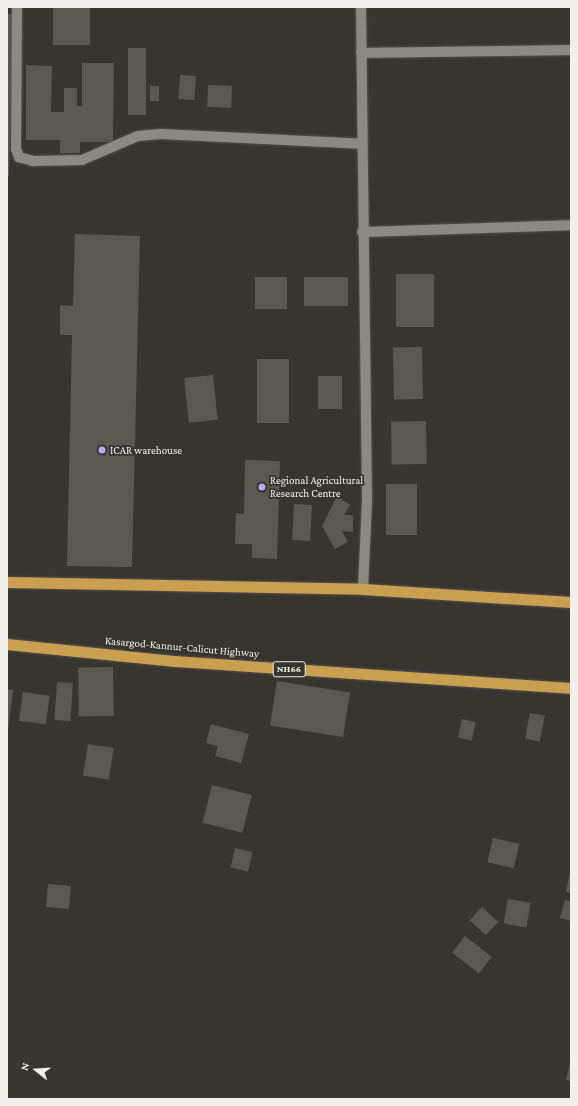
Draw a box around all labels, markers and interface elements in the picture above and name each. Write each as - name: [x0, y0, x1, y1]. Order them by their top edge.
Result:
- place label: ICAR warehouse: [110, 443, 182, 457]
- marker: ICAR warehouse: [97, 445, 107, 455]
- place label: Regional Agricultural Research Centre: [270, 474, 363, 500]
- marker: Regional Agricultural Research Centre: [257, 482, 267, 492]
- street label: Kasargod-Kannur-Calicut Highway: [104, 634, 260, 660]
- road number: NH66: [272, 661, 306, 677]
- north arrow: [16, 1050, 56, 1090]
- text: N: [18, 1061, 31, 1072]

